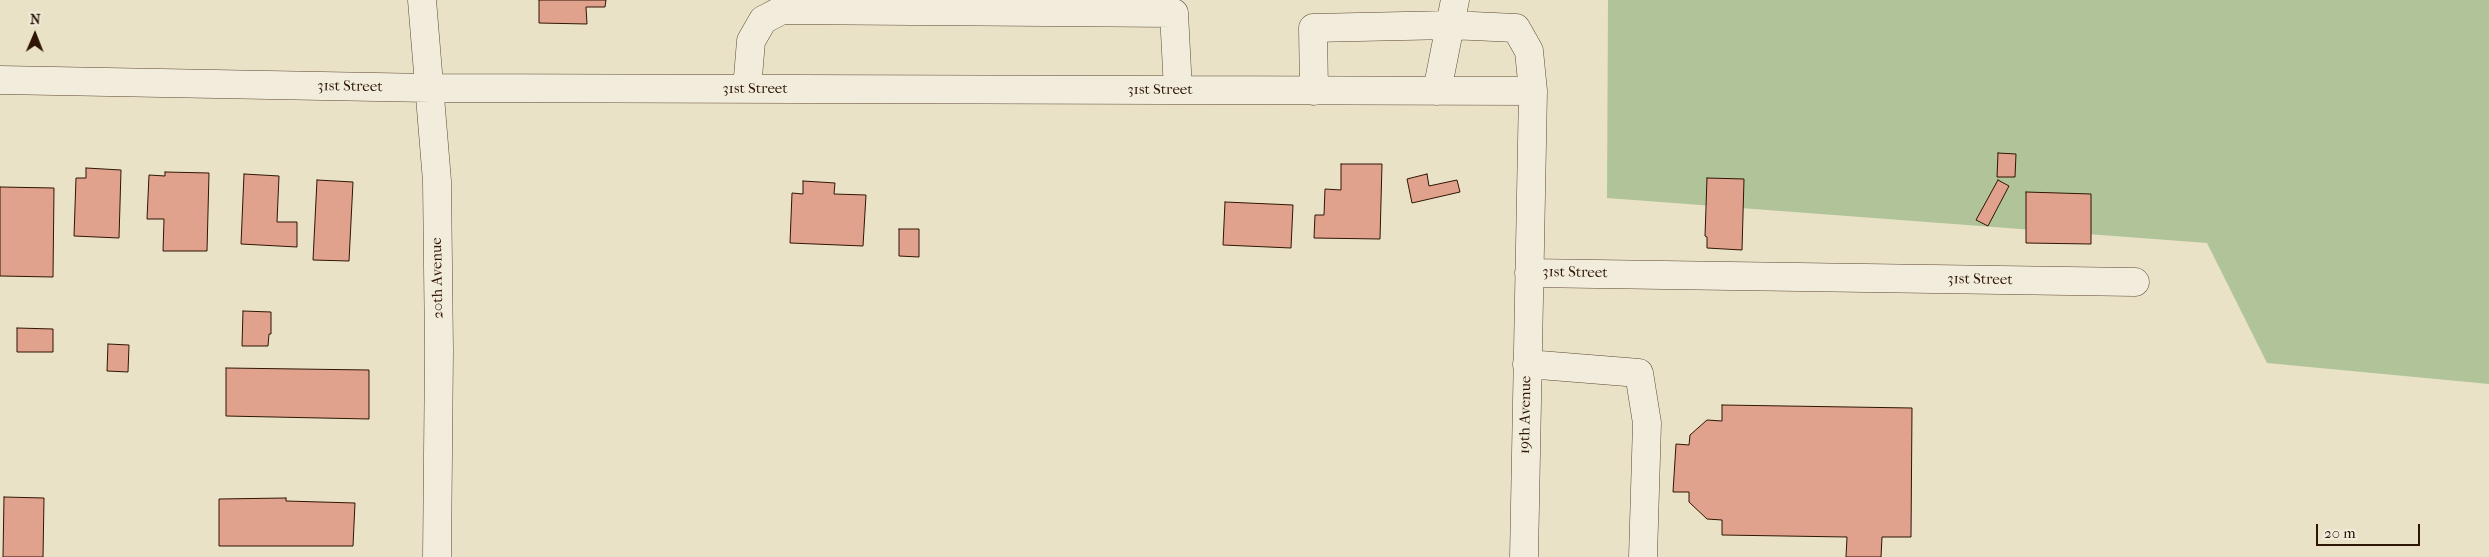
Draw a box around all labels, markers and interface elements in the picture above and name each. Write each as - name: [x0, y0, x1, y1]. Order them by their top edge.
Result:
- north arrow: [10, 10, 60, 60]
- text: N: [30, 11, 41, 28]
- street label: 31st Street: [317, 77, 383, 97]
- street label: 31st Street: [722, 80, 788, 98]
- street label: 31st Street: [1127, 81, 1193, 99]
- street label: 20th Avenue: [428, 237, 448, 319]
- street label: 31st Street: [1542, 263, 1608, 283]
- street label: 31st Street: [1947, 270, 2013, 290]
- street label: 19th Avenue: [1516, 376, 1536, 454]
- scale bar: [2319, 514, 2423, 546]
- text: 20 m: [2324, 524, 2356, 542]

